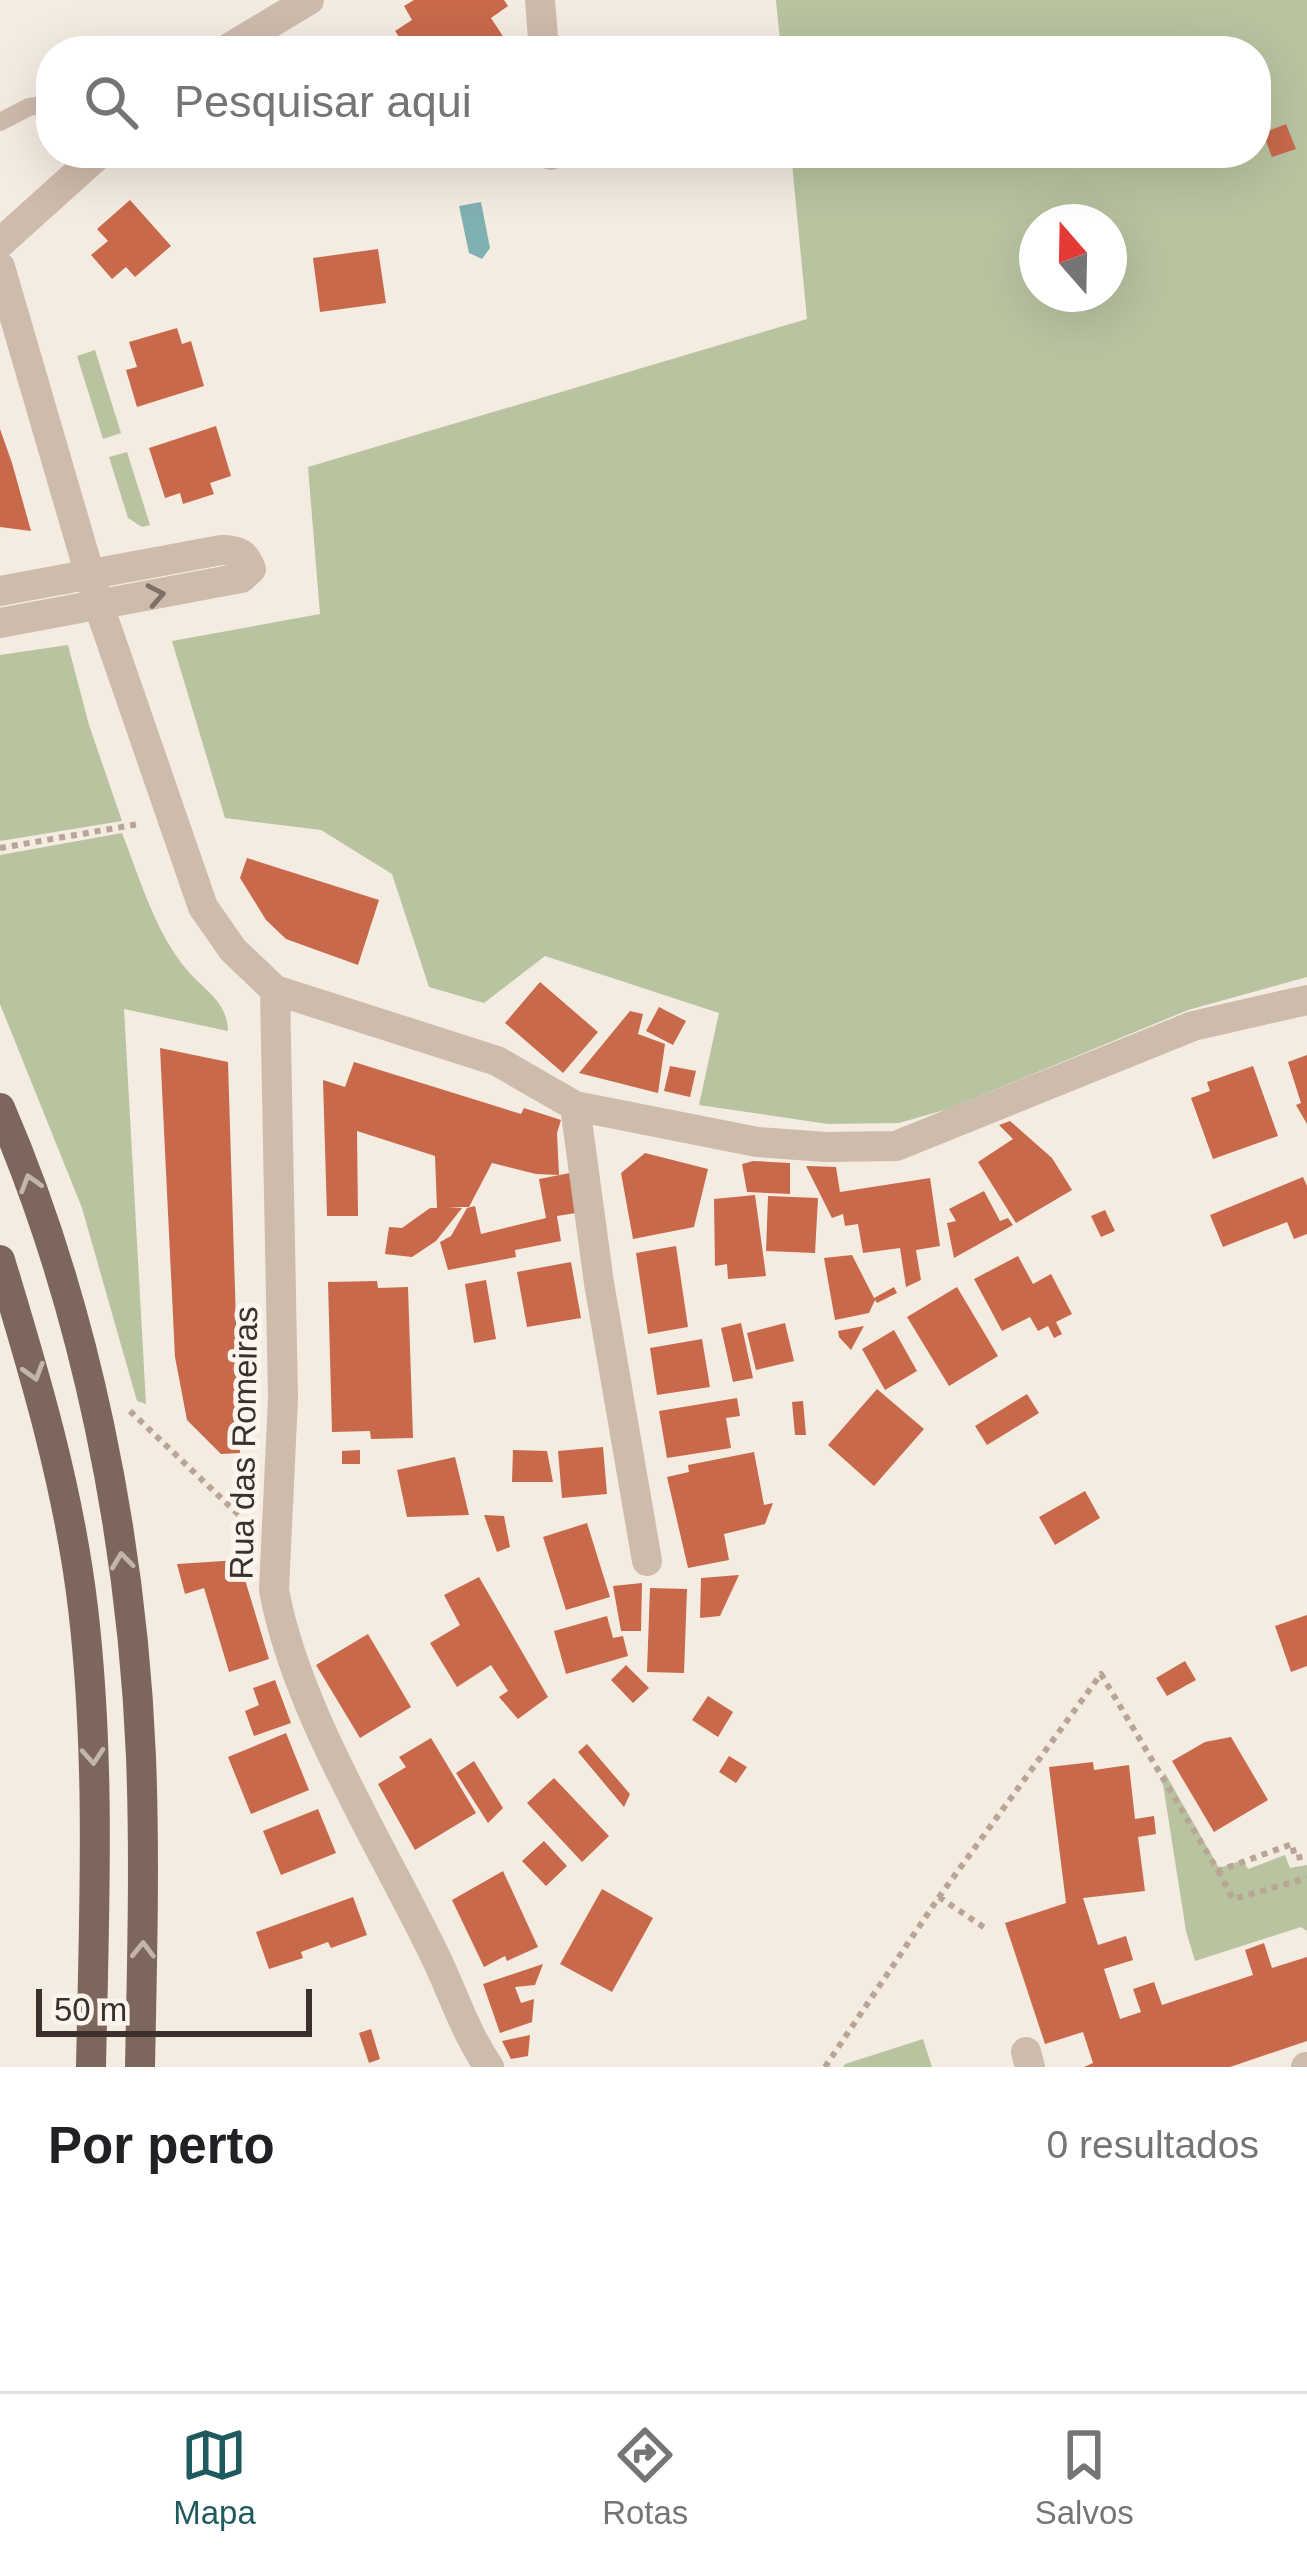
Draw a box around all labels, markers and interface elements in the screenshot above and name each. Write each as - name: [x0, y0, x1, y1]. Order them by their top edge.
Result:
- search box: [36, 36, 1271, 168]
- icon: search: [78, 69, 144, 135]
- text: Pesquisar aqui: [174, 76, 472, 127]
- north arrow: [1019, 204, 1127, 312]
- one-way arrow: [146, 583, 166, 608]
- one-way arrow: [19, 1173, 44, 1194]
- street label: Rua das Romeiras: [223, 1306, 264, 1580]
- one-way arrow: [20, 1361, 45, 1382]
- one-way arrow: [110, 1551, 136, 1571]
- one-way arrow: [80, 1747, 106, 1766]
- one-way arrow: [129, 1940, 155, 1959]
- scale bar: [36, 1983, 312, 2036]
- text: 50 m: [54, 1991, 127, 2028]
- text: Por perto: [48, 2117, 275, 2174]
- text: 0 resultados: [1047, 2123, 1259, 2166]
- tab: Mapa: [173, 2422, 256, 2532]
- tab: Rotas: [602, 2422, 688, 2532]
- tab: Salvos: [1035, 2422, 1134, 2532]

